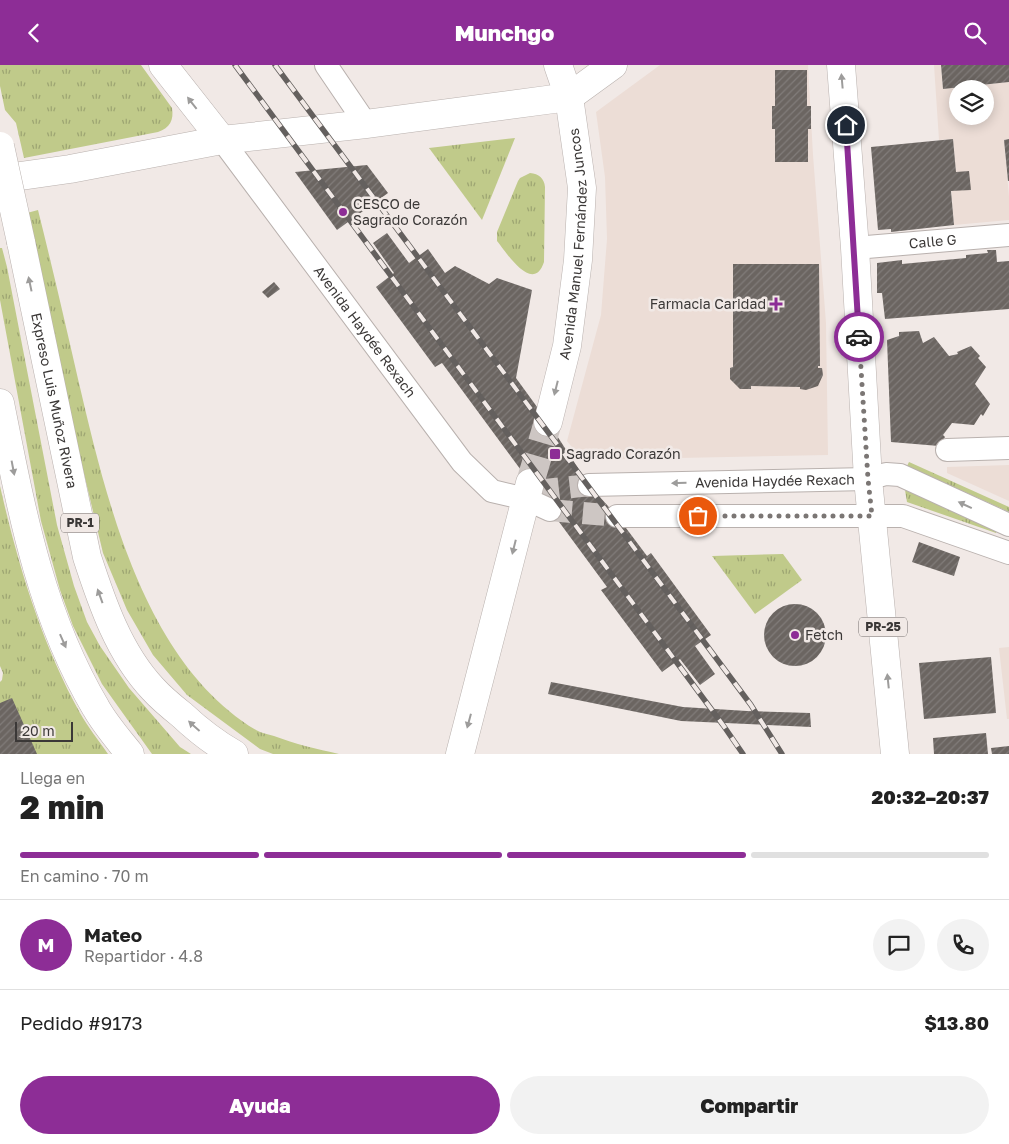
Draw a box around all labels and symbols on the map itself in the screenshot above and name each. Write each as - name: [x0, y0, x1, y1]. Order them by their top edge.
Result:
- one-way arrow: [838, 73, 846, 89]
- one-way arrow: [187, 97, 198, 110]
- pin: [825, 104, 867, 146]
- street label: Avenida Manuel Fernández Juncos: [555, 127, 590, 361]
- place label: CESCO de Sagrado Corazón: [353, 195, 468, 228]
- marker: CESCO de Sagrado Corazón: [337, 206, 349, 218]
- street label: Calle G: [908, 230, 957, 251]
- street label: Avenida Haydée Rexach: [311, 262, 420, 401]
- one-way arrow: [26, 277, 34, 292]
- place label: Farmacia Caridad: [650, 295, 766, 312]
- marker: Farmacia Caridad: [770, 298, 782, 310]
- street label: Expreso Luis Muñoz Rivera: [28, 311, 81, 490]
- courier: [834, 312, 884, 362]
- one-way arrow: [552, 381, 560, 396]
- place label: Sagrado Corazón: [566, 445, 681, 462]
- marker: Sagrado Corazón: [548, 447, 562, 461]
- one-way arrow: [9, 461, 17, 476]
- street label: Avenida Haydée Rexach: [695, 470, 855, 491]
- one-way arrow: [671, 479, 687, 487]
- pin: [677, 495, 719, 537]
- one-way arrow: [958, 500, 972, 508]
- road number: PR-1: [61, 513, 99, 533]
- one-way arrow: [510, 539, 518, 554]
- one-way arrow: [96, 589, 104, 603]
- road number: PR-25: [859, 617, 907, 637]
- place label: Fetch: [805, 626, 843, 643]
- marker: Fetch: [789, 629, 801, 641]
- one-way arrow: [59, 634, 67, 648]
- one-way arrow: [884, 673, 892, 689]
- one-way arrow: [464, 714, 472, 729]
- scale bar: [15, 719, 72, 742]
- one-way arrow: [188, 721, 200, 732]

